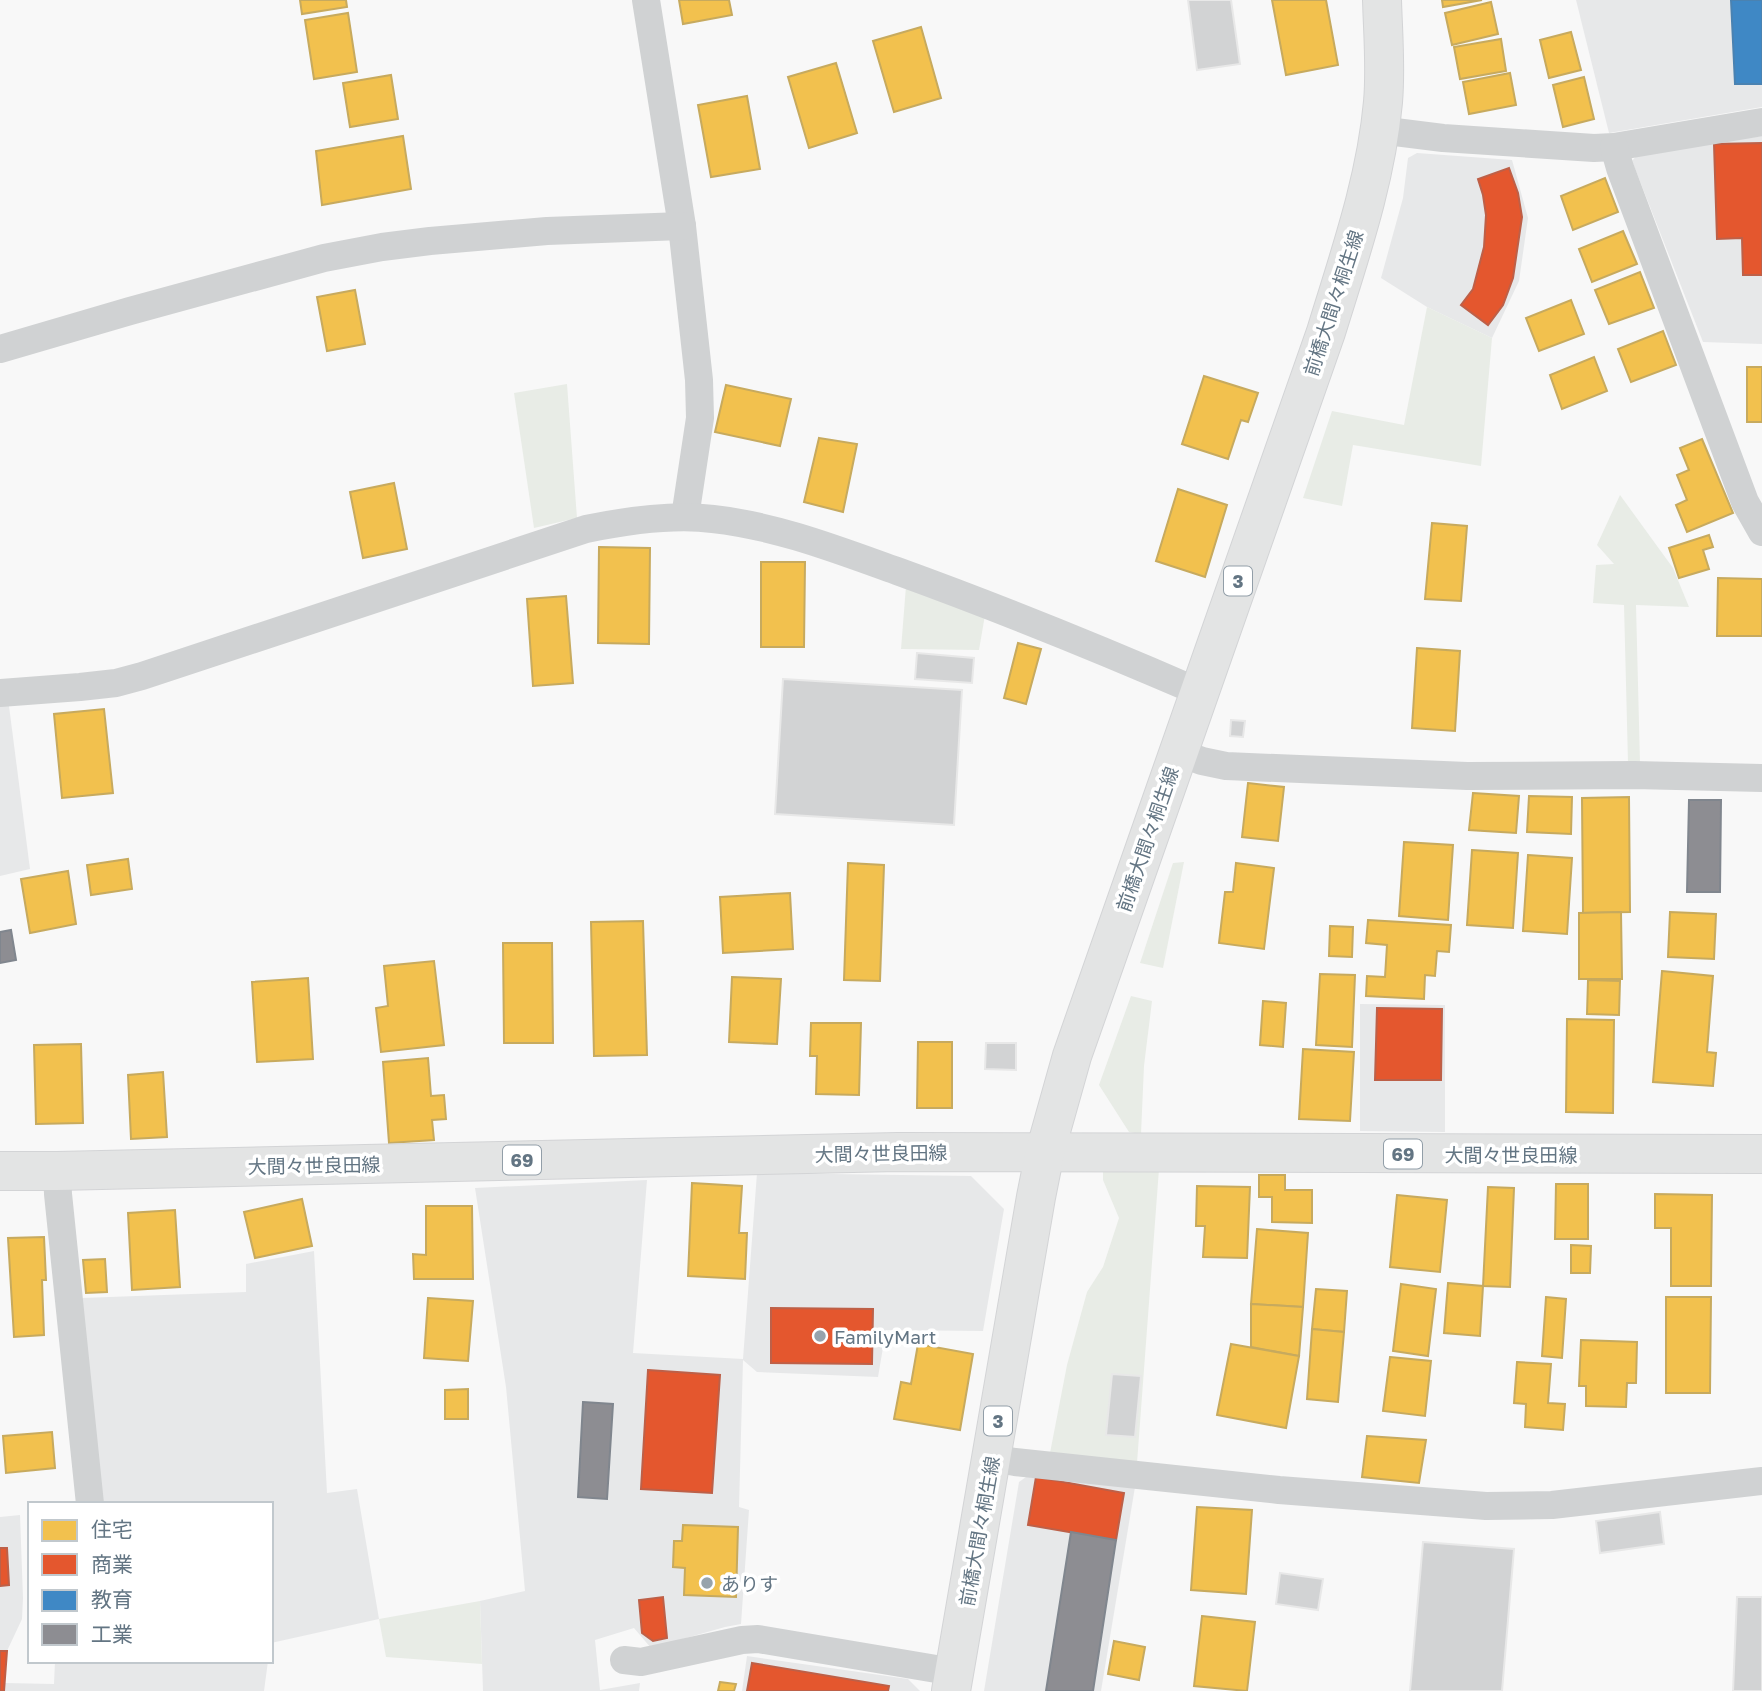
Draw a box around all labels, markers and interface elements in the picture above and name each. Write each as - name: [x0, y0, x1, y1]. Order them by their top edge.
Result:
- street label: 前橋大間々桐生線: [1299, 227, 1367, 379]
- road number: 3: [1224, 566, 1252, 596]
- street label: 前橋大間々桐生線: [1111, 763, 1183, 915]
- street label: 大間々世良田線: [814, 1140, 948, 1166]
- road number: 69: [1384, 1140, 1422, 1168]
- street label: 大間々世良田線: [1444, 1143, 1578, 1166]
- road number: 69: [503, 1146, 541, 1175]
- street label: 大間々世良田線: [247, 1152, 381, 1178]
- place label: FamilyMart: [834, 1325, 936, 1348]
- marker: FamilyMart: [812, 1328, 828, 1344]
- road number: 3: [984, 1406, 1012, 1436]
- street label: 前橋大間々桐生線: [954, 1454, 1004, 1608]
- legend: [28, 1502, 273, 1663]
- text: 住宅: [91, 1516, 133, 1542]
- text: 商業: [91, 1551, 133, 1577]
- place label: ありす: [721, 1572, 778, 1595]
- marker: ありす: [699, 1575, 715, 1591]
- text: 教育: [91, 1586, 133, 1612]
- text: 工業: [91, 1621, 133, 1647]

